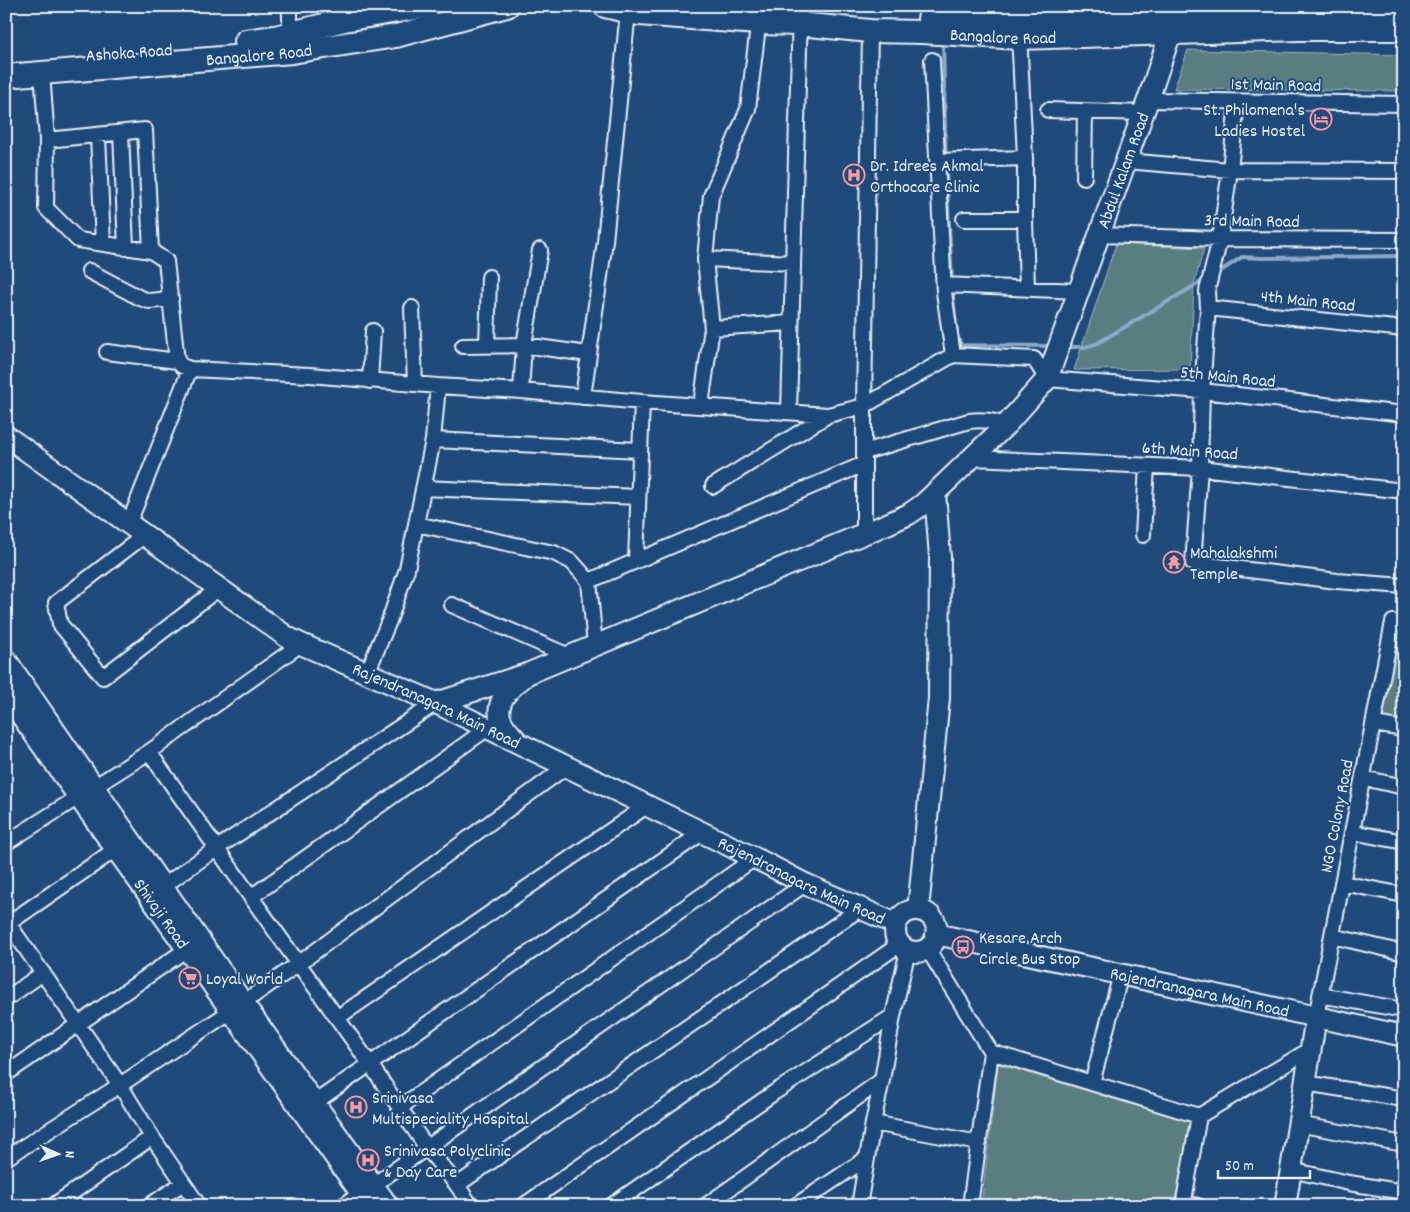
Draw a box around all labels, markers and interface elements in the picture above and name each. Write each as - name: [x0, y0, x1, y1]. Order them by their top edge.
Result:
- street label: Bangalore Road: [949, 24, 1057, 53]
- street label: Ashoka Road: [85, 39, 174, 70]
- street label: Bangalore Road: [205, 39, 314, 74]
- street label: 1st Main Road: [1230, 73, 1322, 100]
- place label: St. Philomena's Ladies Hostel: [1203, 99, 1306, 145]
- hotel icon: St. Philomena's Ladies Hostel: [1309, 107, 1333, 131]
- street label: Abdul Kalam Road: [1092, 110, 1157, 233]
- place label: Dr. Idrees Akmal Orthocare Clinic: [870, 155, 984, 201]
- hospital icon: Dr. Idrees Akmal Orthocare Clinic: [842, 163, 866, 187]
- street label: 3rd Main Road: [1204, 209, 1300, 236]
- street label: 4th Main Road: [1259, 285, 1356, 320]
- street label: 5th Main Road: [1179, 361, 1277, 396]
- street label: 6th Main Road: [1141, 437, 1239, 468]
- place label: Mahalakshmi Temple: [1190, 542, 1277, 588]
- temple icon: Mahalakshmi Temple: [1162, 550, 1186, 574]
- street label: Rajendranagara Main Road: [348, 658, 524, 757]
- street label: NGO Colony Road: [1315, 758, 1362, 875]
- street label: Rajendranagara Main Road: [713, 832, 889, 933]
- street label: Shivaji Road: [126, 874, 193, 955]
- place label: Kesare Arch Circle Bus Stop: [979, 927, 1080, 973]
- bus stop icon: Kesare Arch Circle Bus Stop: [951, 935, 975, 959]
- street label: Rajendranagara Main Road: [1107, 962, 1291, 1026]
- supermarket icon: Loyal World: [178, 966, 202, 990]
- place label: Loyal World: [206, 968, 283, 993]
- place label: Srinivasa Multispeciality Hospital: [372, 1087, 529, 1133]
- hospital icon: Srinivasa Multispeciality Hospital: [344, 1095, 368, 1119]
- north arrow: [32, 1130, 82, 1180]
- place label: Srinivasa Polyclinic & Day Care: [384, 1140, 511, 1186]
- scale bar: [1218, 1147, 1310, 1179]
- hospital icon: Srinivasa Polyclinic & Day Care: [356, 1148, 380, 1172]
- text: N: [59, 1151, 79, 1158]
- text: 50 m: [1225, 1156, 1254, 1178]

